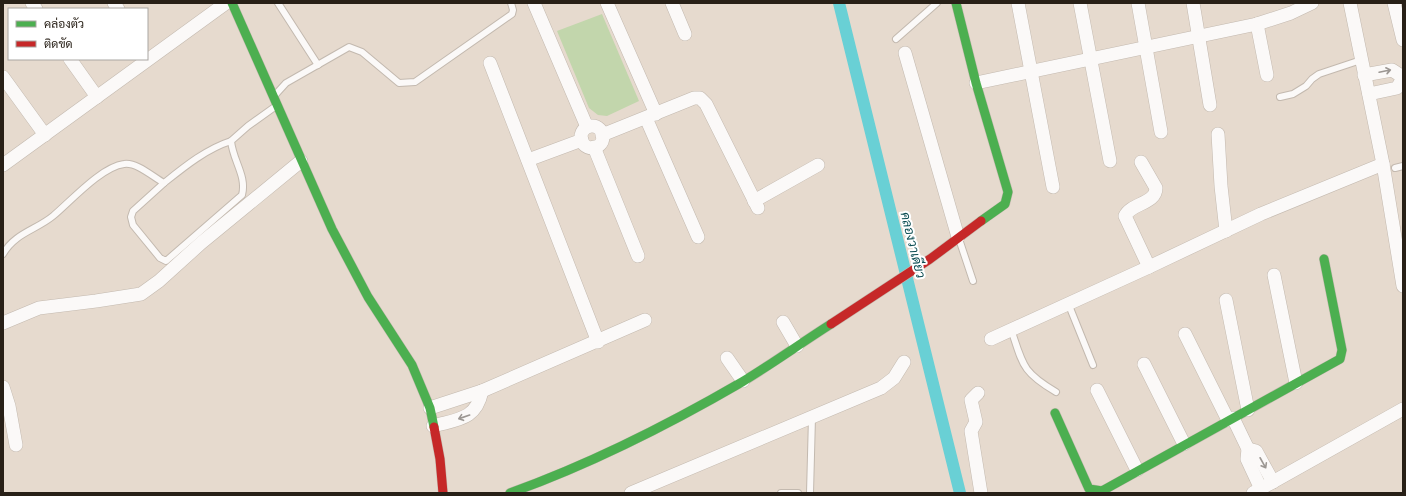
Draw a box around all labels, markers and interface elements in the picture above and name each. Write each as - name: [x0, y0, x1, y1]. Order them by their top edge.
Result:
- legend: [8, 8, 148, 60]
- text: คล่องตัว: [44, 17, 84, 31]
- text: ติดขัด: [44, 37, 73, 51]
- one-way arrow: [1378, 67, 1391, 75]
- water label: คลองวาเดียว: [898, 210, 930, 280]
- one-way arrow: [459, 413, 471, 421]
- one-way arrow: [1259, 457, 1267, 469]

